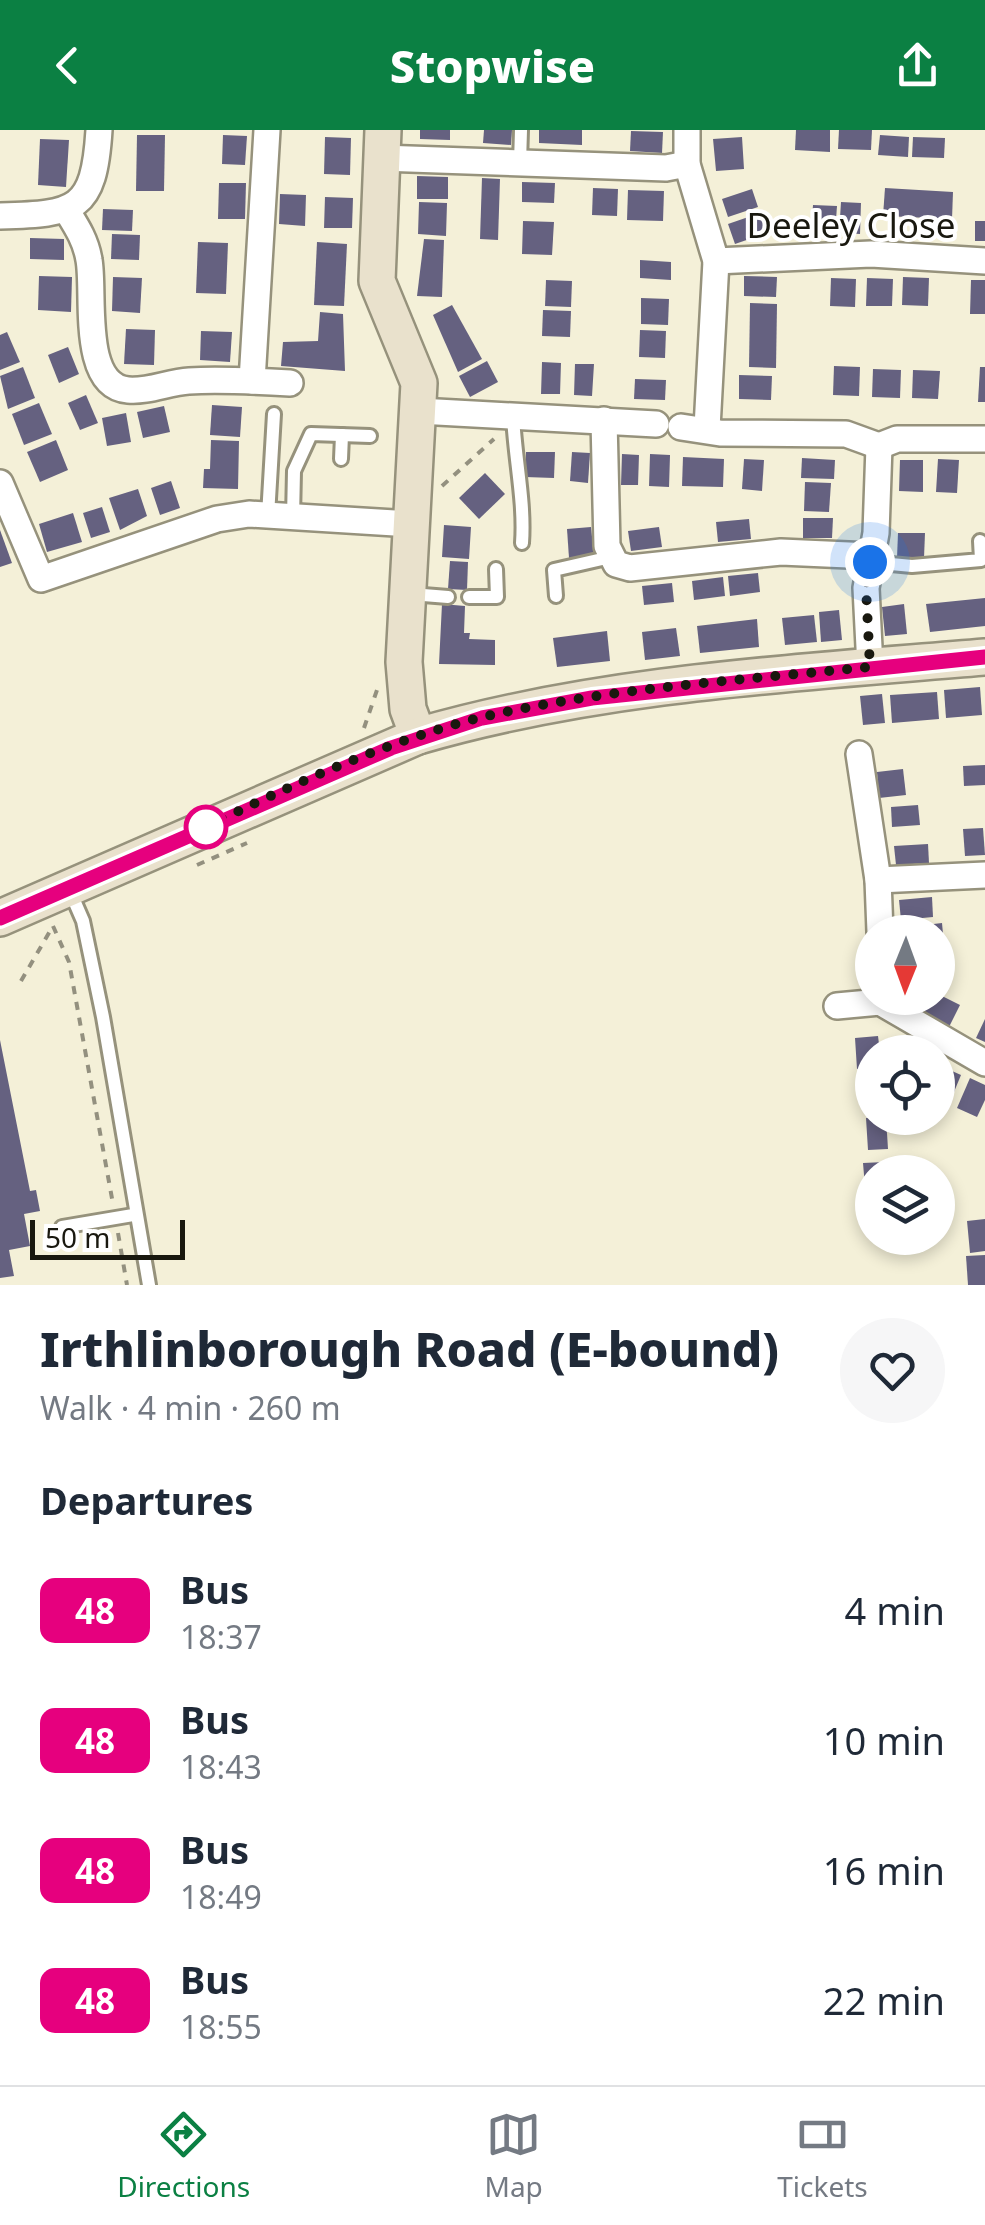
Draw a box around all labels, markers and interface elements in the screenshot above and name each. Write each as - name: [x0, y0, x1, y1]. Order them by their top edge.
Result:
- text: Stopwise: [390, 35, 595, 96]
- icon: back: [40, 38, 95, 93]
- icon: share: [890, 38, 945, 93]
- street label: Deeley Close: [747, 201, 955, 248]
- your location: [845, 537, 895, 587]
- unlabelled marker: [185, 806, 227, 848]
- north arrow: [855, 915, 955, 1015]
- map controls: [855, 915, 955, 1255]
- button: locate: [855, 1035, 955, 1135]
- button: layers: [855, 1155, 955, 1255]
- scale bar: [30, 1215, 185, 1260]
- text: 50 m: [45, 1218, 111, 1256]
- text: Irthlinborough Road (E-bound): [40, 1316, 779, 1381]
- button: heart: [840, 1318, 945, 1423]
- text: Walk · 4 min · 260 m: [40, 1386, 341, 1429]
- text: Departures: [40, 1474, 253, 1526]
- text: Bus: [180, 1563, 249, 1615]
- text: 4 min: [845, 1584, 945, 1636]
- text: 48: [75, 1587, 115, 1634]
- text: 18:37: [180, 1615, 262, 1658]
- text: Bus: [180, 1693, 249, 1745]
- text: 10 min: [823, 1714, 945, 1766]
- text: 48: [75, 1717, 115, 1764]
- text: 18:43: [180, 1745, 262, 1788]
- text: Bus: [180, 1823, 249, 1875]
- text: 16 min: [823, 1844, 945, 1896]
- text: 48: [75, 1847, 115, 1894]
- text: 18:49: [180, 1875, 262, 1918]
- text: Bus: [180, 1953, 249, 2005]
- text: 22 min: [823, 1974, 945, 2026]
- text: 48: [75, 1977, 115, 2024]
- text: 18:55: [180, 2005, 262, 2048]
- tab: Directions: [117, 2107, 250, 2205]
- tab: Map: [485, 2107, 543, 2205]
- tab: Tickets: [777, 2107, 868, 2205]

